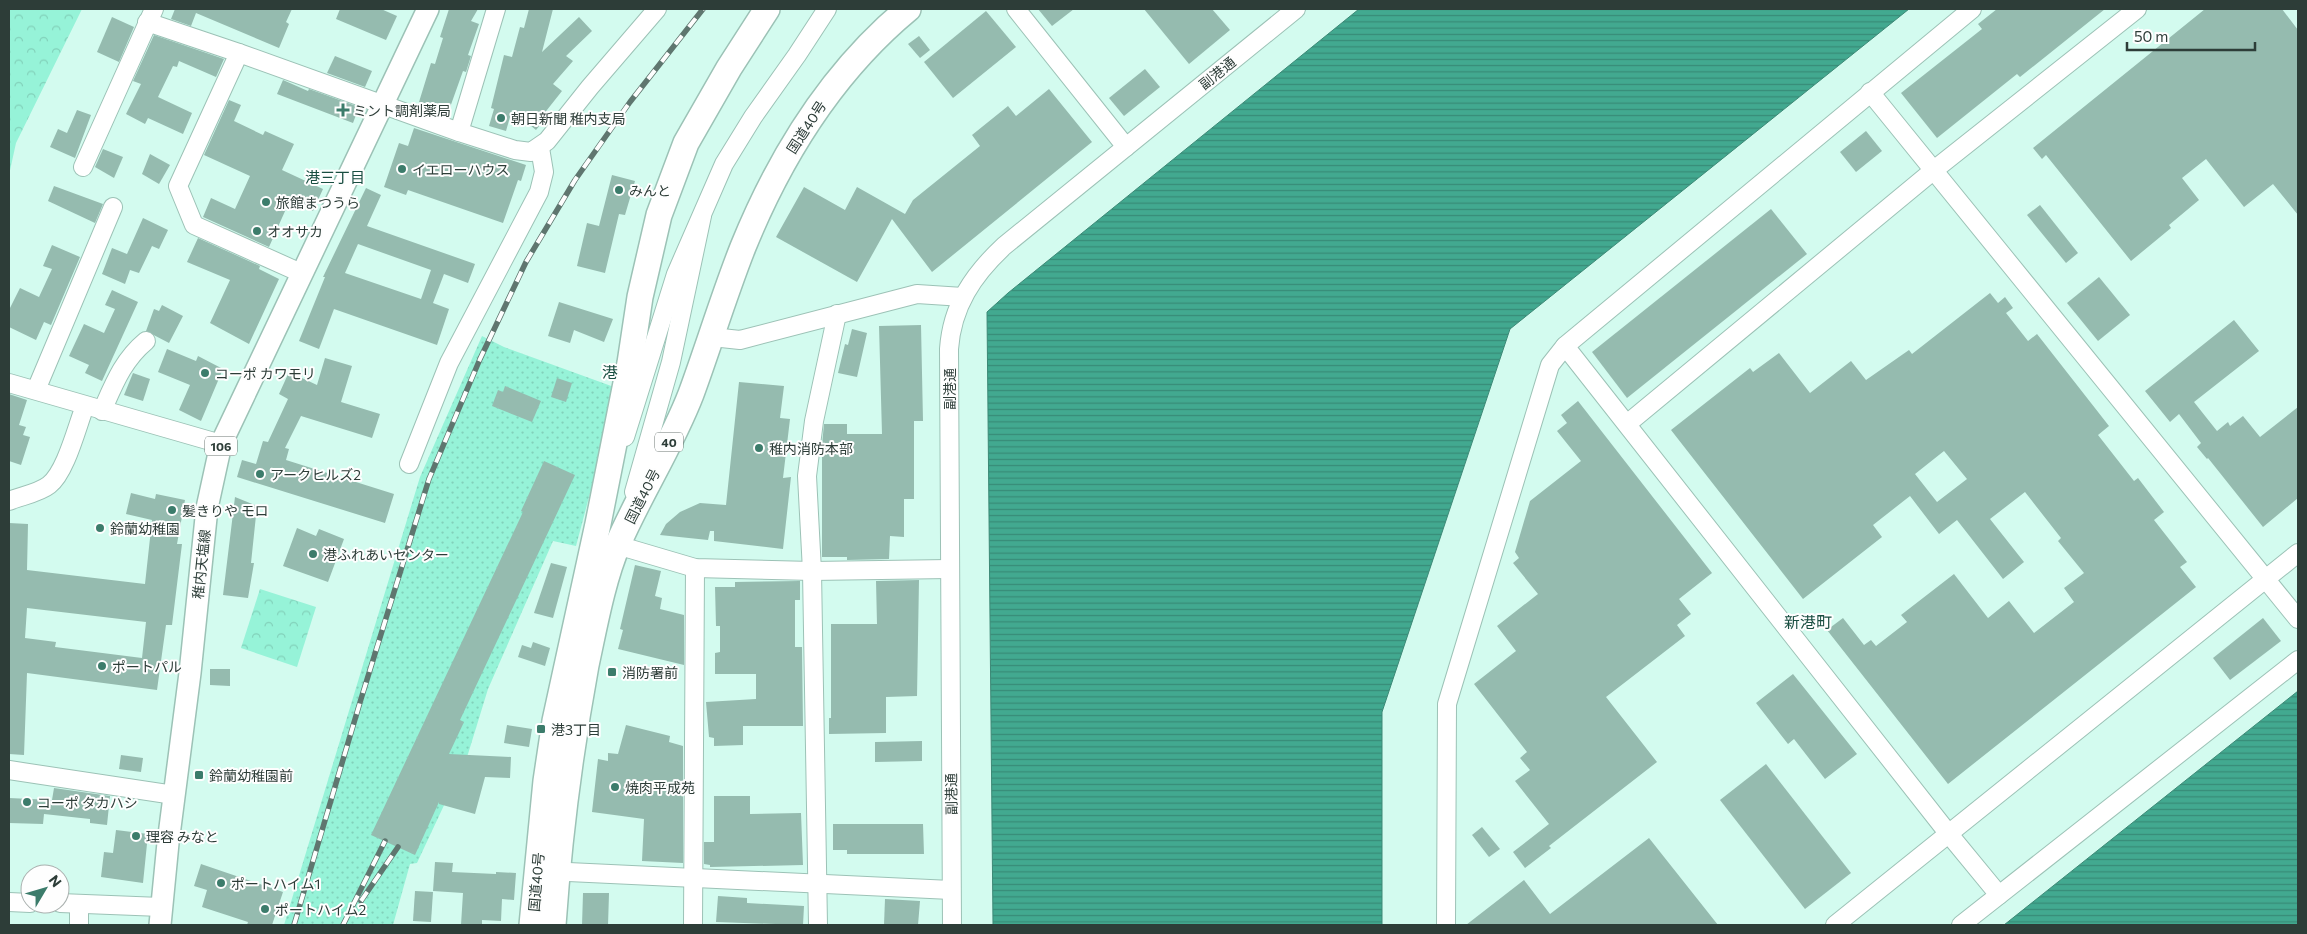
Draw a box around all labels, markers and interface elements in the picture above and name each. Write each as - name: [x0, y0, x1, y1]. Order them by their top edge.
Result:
- scale bar: [2127, 20, 2254, 52]
- text: 50 m: [2134, 27, 2168, 45]
- street label: 副港通: [1195, 53, 1239, 93]
- street label: 国道40号: [783, 97, 829, 157]
- place label: ミント調剤薬局: [353, 102, 451, 119]
- marker: ミント調剤薬局: [337, 104, 349, 116]
- place label: 朝日新聞 稚内支局: [511, 110, 626, 127]
- marker: 朝日新聞 稚内支局: [495, 112, 507, 124]
- place label: イエローハウス: [412, 161, 510, 178]
- marker: イエローハウス: [396, 163, 408, 175]
- district label: 港三丁目: [305, 168, 365, 186]
- place label: みんと: [629, 182, 671, 199]
- marker: みんと: [613, 184, 625, 196]
- place label: 旅館まつうら: [276, 194, 360, 211]
- marker: 旅館まつうら: [260, 196, 272, 208]
- place label: オオサカ: [267, 223, 323, 240]
- marker: オオサカ: [251, 225, 263, 237]
- district label: 港: [602, 362, 618, 381]
- place label: コーポ カワモリ: [215, 365, 316, 382]
- marker: コーポ カワモリ: [199, 367, 211, 379]
- street label: 副港通: [941, 368, 958, 410]
- road number: 40: [655, 432, 683, 452]
- road number: 106: [205, 436, 237, 456]
- place label: 稚内消防本部: [769, 440, 853, 457]
- marker: 稚内消防本部: [753, 442, 765, 454]
- place label: アークヒルズ2: [270, 466, 361, 483]
- street label: 国道40号: [621, 466, 663, 526]
- marker: アークヒルズ2: [254, 468, 266, 480]
- place label: 髪きりや モロ: [182, 502, 269, 519]
- marker: 髪きりや モロ: [166, 504, 178, 516]
- place label: 鈴蘭幼稚園: [110, 520, 180, 537]
- marker: 鈴蘭幼稚園: [94, 522, 106, 534]
- street label: 稚内天塩線: [189, 528, 213, 600]
- place label: 港ふれあいセンター: [323, 546, 449, 563]
- marker: 港ふれあいセンター: [307, 548, 319, 560]
- district label: 新港町: [1784, 612, 1832, 631]
- place label: ポートパル: [112, 658, 182, 675]
- marker: ポートパル: [96, 660, 108, 672]
- place label: 消防署前: [622, 664, 678, 681]
- marker: 消防署前: [606, 666, 618, 678]
- place label: 港3丁目: [551, 721, 601, 738]
- marker: 港3丁目: [535, 723, 547, 735]
- place label: 鈴蘭幼稚園前: [209, 767, 293, 784]
- marker: 鈴蘭幼稚園前: [193, 769, 205, 781]
- street label: 副港通: [942, 773, 960, 815]
- place label: 焼肉平成苑: [625, 779, 695, 796]
- marker: 焼肉平成苑: [609, 781, 621, 793]
- place label: コーポ タカハシ: [37, 794, 138, 811]
- marker: コーポ タカハシ: [21, 796, 33, 808]
- place label: 理容 みなと: [146, 828, 219, 845]
- marker: 理容 みなと: [130, 830, 142, 842]
- street label: 国道40号: [525, 852, 547, 912]
- north arrow: [20, 864, 70, 914]
- text: N: [46, 871, 66, 890]
- place label: ポートハイム1: [231, 875, 320, 892]
- marker: ポートハイム1: [215, 877, 227, 889]
- place label: ポートハイム2: [275, 901, 366, 918]
- marker: ポートハイム2: [259, 903, 271, 915]

